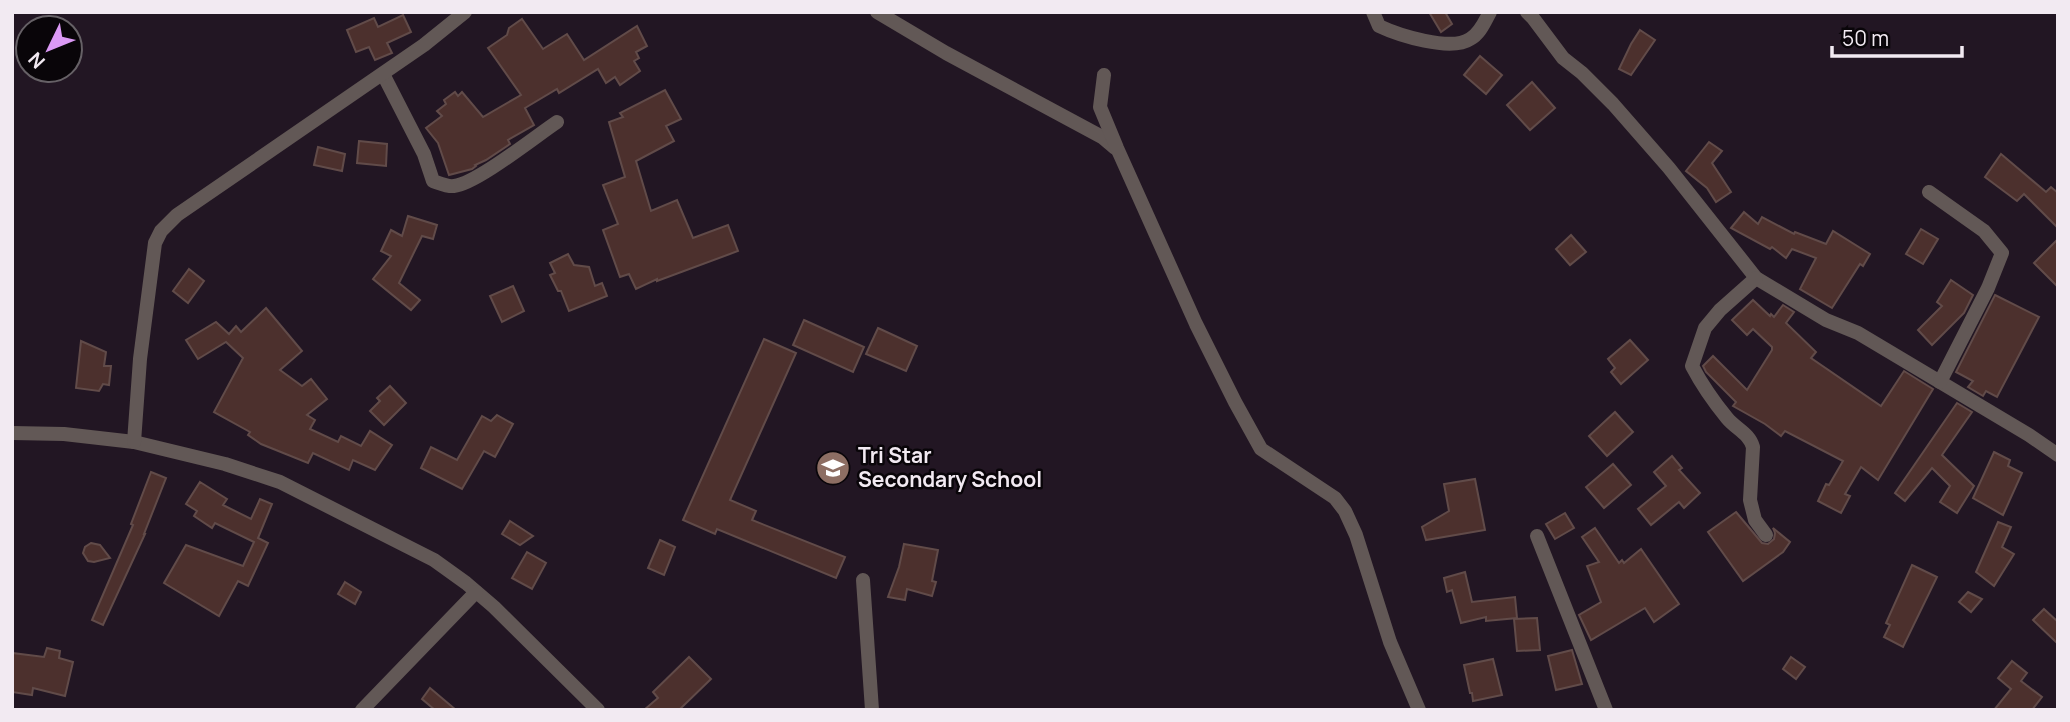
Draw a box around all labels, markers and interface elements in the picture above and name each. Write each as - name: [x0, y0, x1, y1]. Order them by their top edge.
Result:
- north arrow: [14, 14, 84, 84]
- scale bar: [1832, 14, 1962, 58]
- text: 50 m: [1842, 24, 1889, 52]
- text: N: [22, 47, 51, 74]
- place label: Tri Star Secondary School: [858, 441, 1042, 493]
- school or university icon: Tri Star Secondary School: [814, 449, 852, 487]

